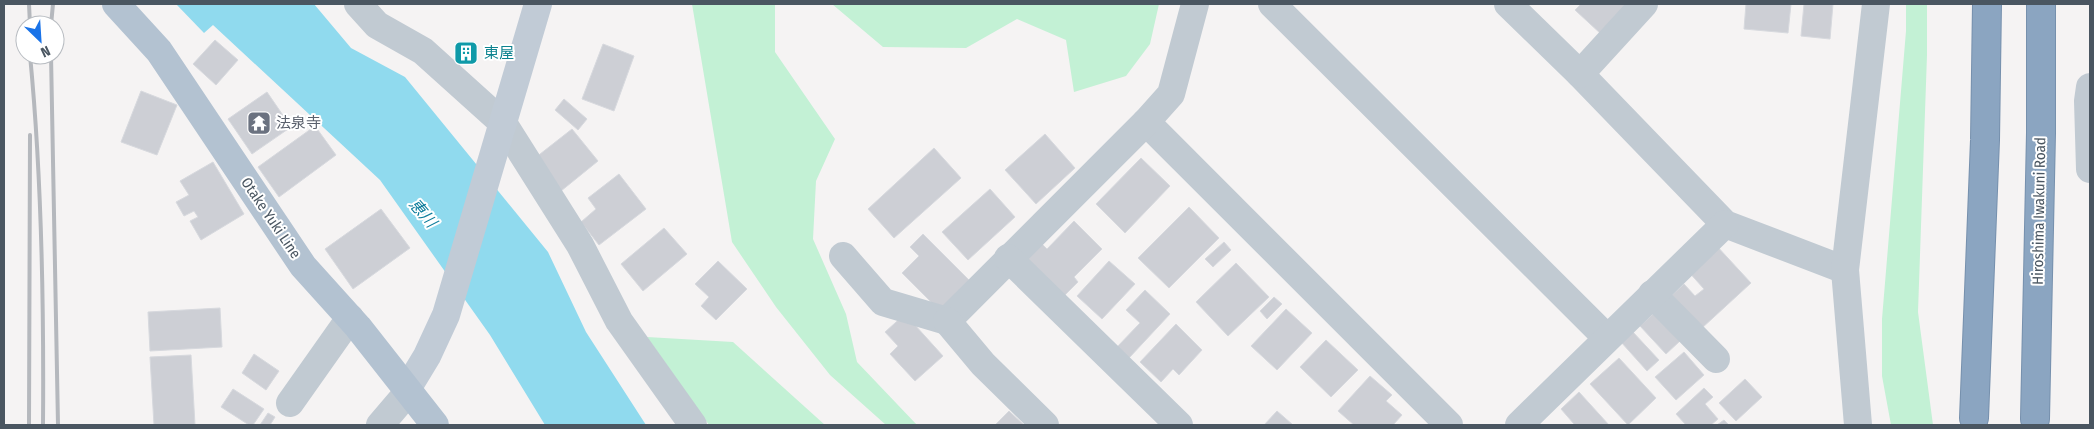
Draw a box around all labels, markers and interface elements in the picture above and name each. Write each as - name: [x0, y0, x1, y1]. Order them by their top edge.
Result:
- north arrow: [15, 15, 65, 65]
- building icon: 東屋: [453, 40, 479, 66]
- text: N: [38, 42, 53, 61]
- place label: 東屋: [484, 44, 514, 62]
- temple icon: 法泉寺: [246, 110, 272, 136]
- place label: 法泉寺: [276, 114, 321, 132]
- street label: Hiroshima Iwakuni Road: [2029, 137, 2049, 285]
- street label: Otake Yuki Line: [237, 174, 305, 262]
- water label: 恵川: [405, 195, 442, 233]

